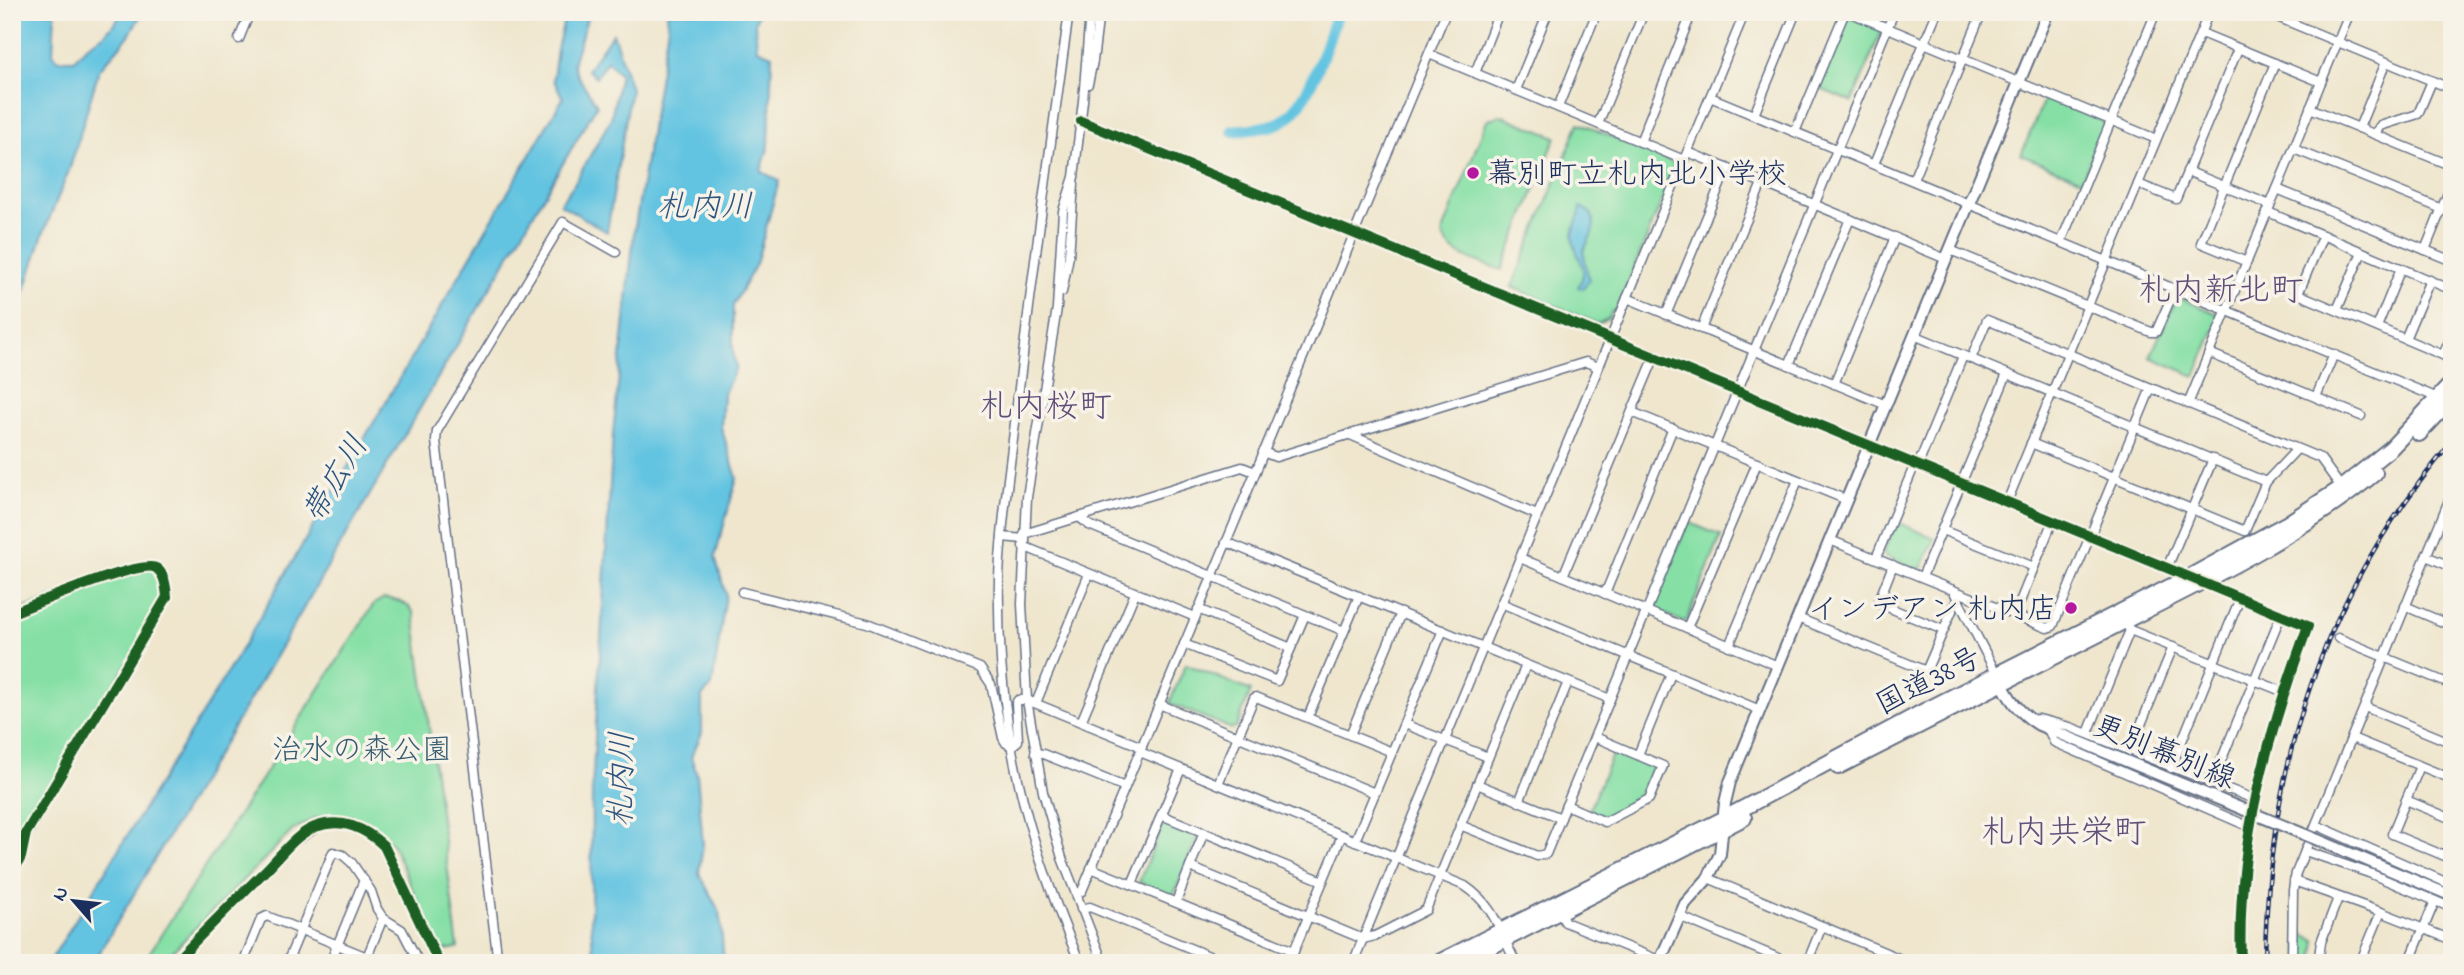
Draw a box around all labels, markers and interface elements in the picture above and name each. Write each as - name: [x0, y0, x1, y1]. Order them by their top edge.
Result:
- place label: 幕別町立札内北小学校: [1487, 154, 1787, 198]
- marker: 幕別町立札内北小学校: [1465, 165, 1481, 181]
- water label: 札内川: [657, 185, 753, 232]
- district label: 札内新北町: [2139, 268, 2304, 316]
- district label: 札内桜町: [980, 384, 1112, 432]
- water label: 帯広川: [292, 427, 382, 533]
- place label: インデアン 札内店: [1808, 589, 2057, 633]
- marker: インデアン 札内店: [2063, 600, 2079, 616]
- street label: 国道38号: [1869, 637, 1990, 728]
- street label: 更別幕別線: [2086, 705, 2242, 802]
- park label: 治水の森公園: [272, 730, 452, 774]
- water label: 札内川: [599, 731, 648, 827]
- district label: 札内共栄町: [1982, 810, 2147, 858]
- north arrow: [38, 866, 108, 936]
- text: N: [46, 882, 76, 906]

